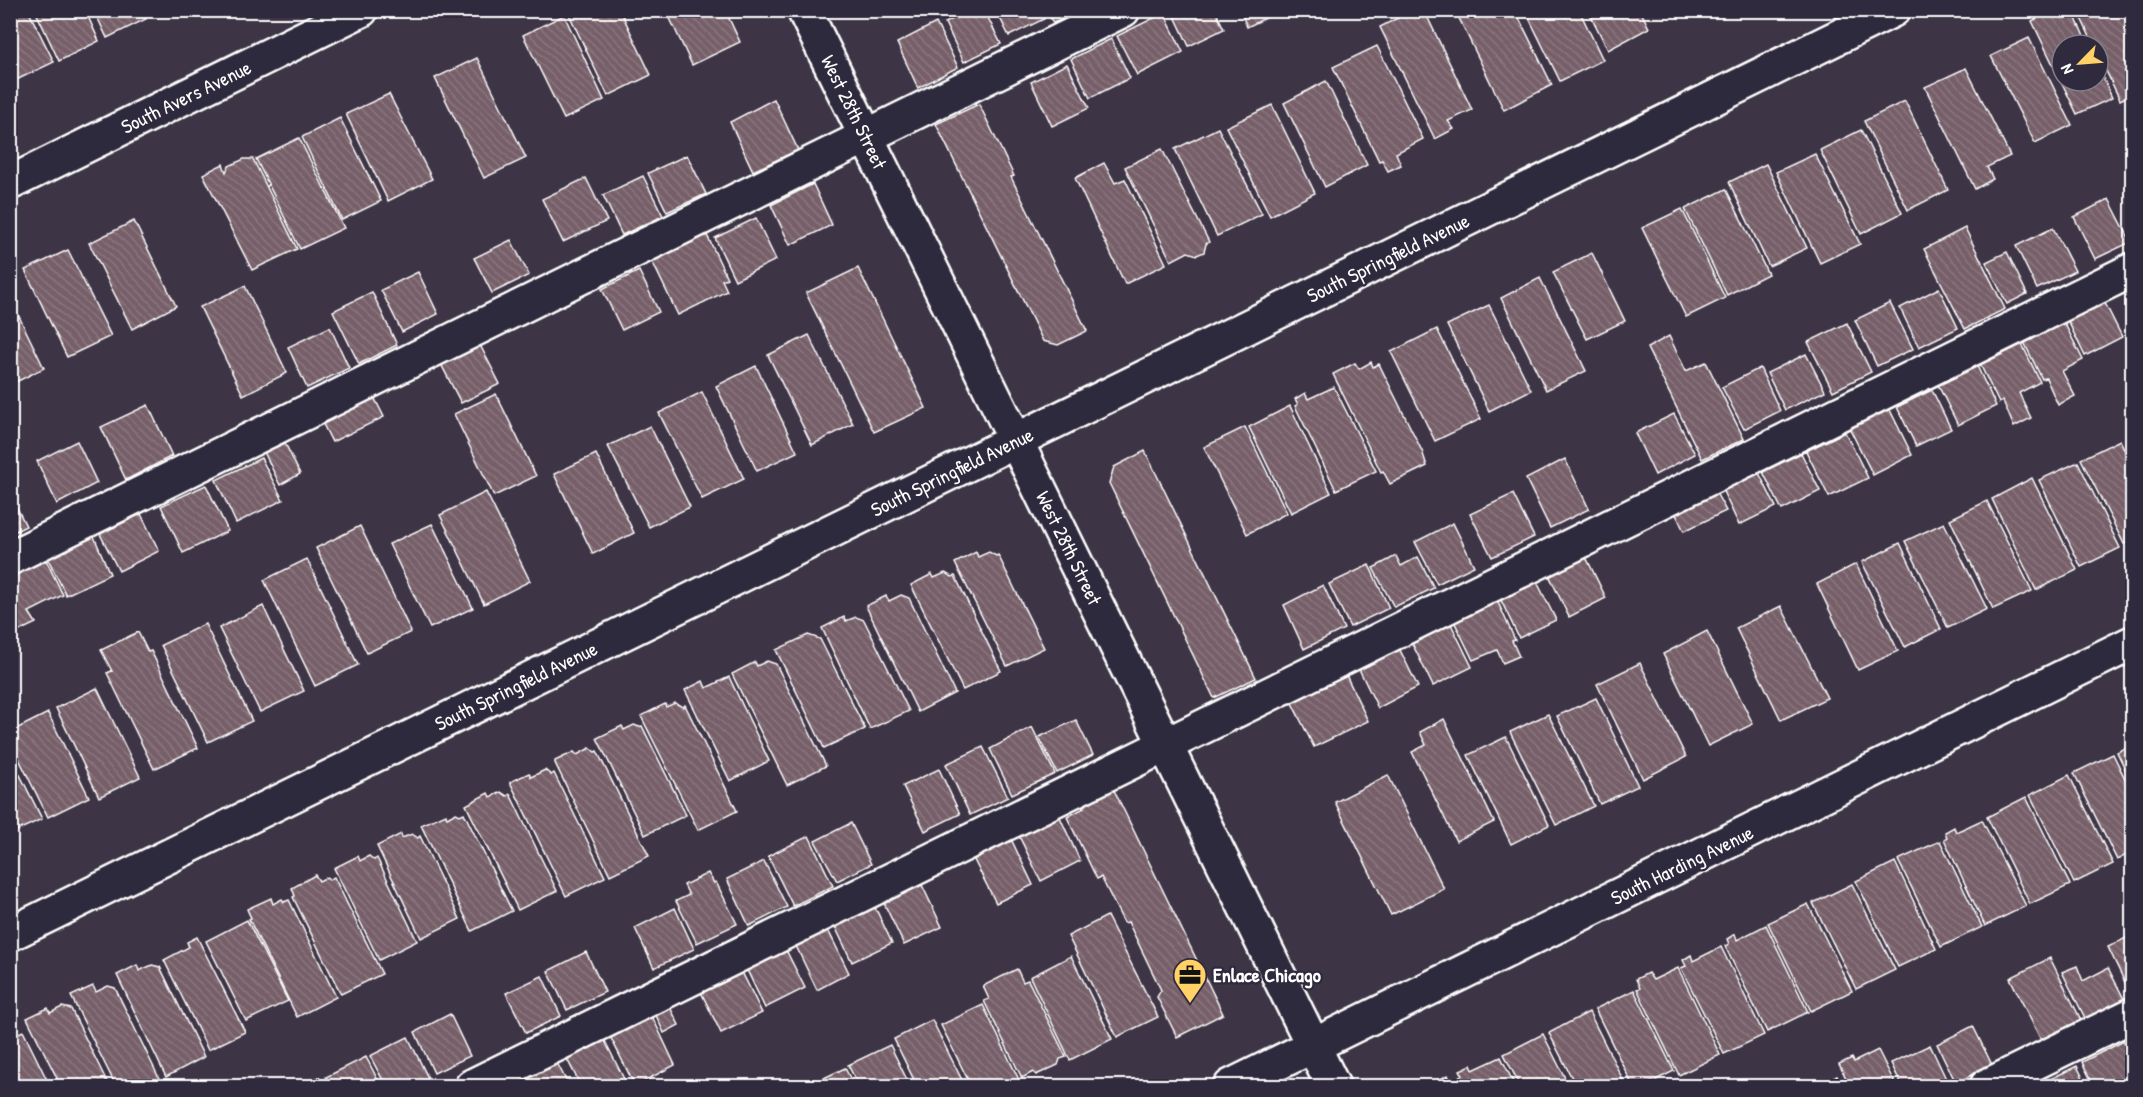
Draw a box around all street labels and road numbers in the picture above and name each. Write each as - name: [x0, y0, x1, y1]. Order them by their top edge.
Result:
- street label: West 28th Street: [815, 50, 894, 174]
- street label: South Avers Avenue: [116, 53, 255, 140]
- street label: South Springfield Avenue: [1302, 207, 1473, 309]
- street label: South Springfield Avenue: [866, 421, 1037, 523]
- street label: West 28th Street: [1030, 486, 1109, 610]
- street label: South Springfield Avenue: [430, 635, 601, 737]
- street label: South Harding Avenue: [1606, 818, 1758, 911]

